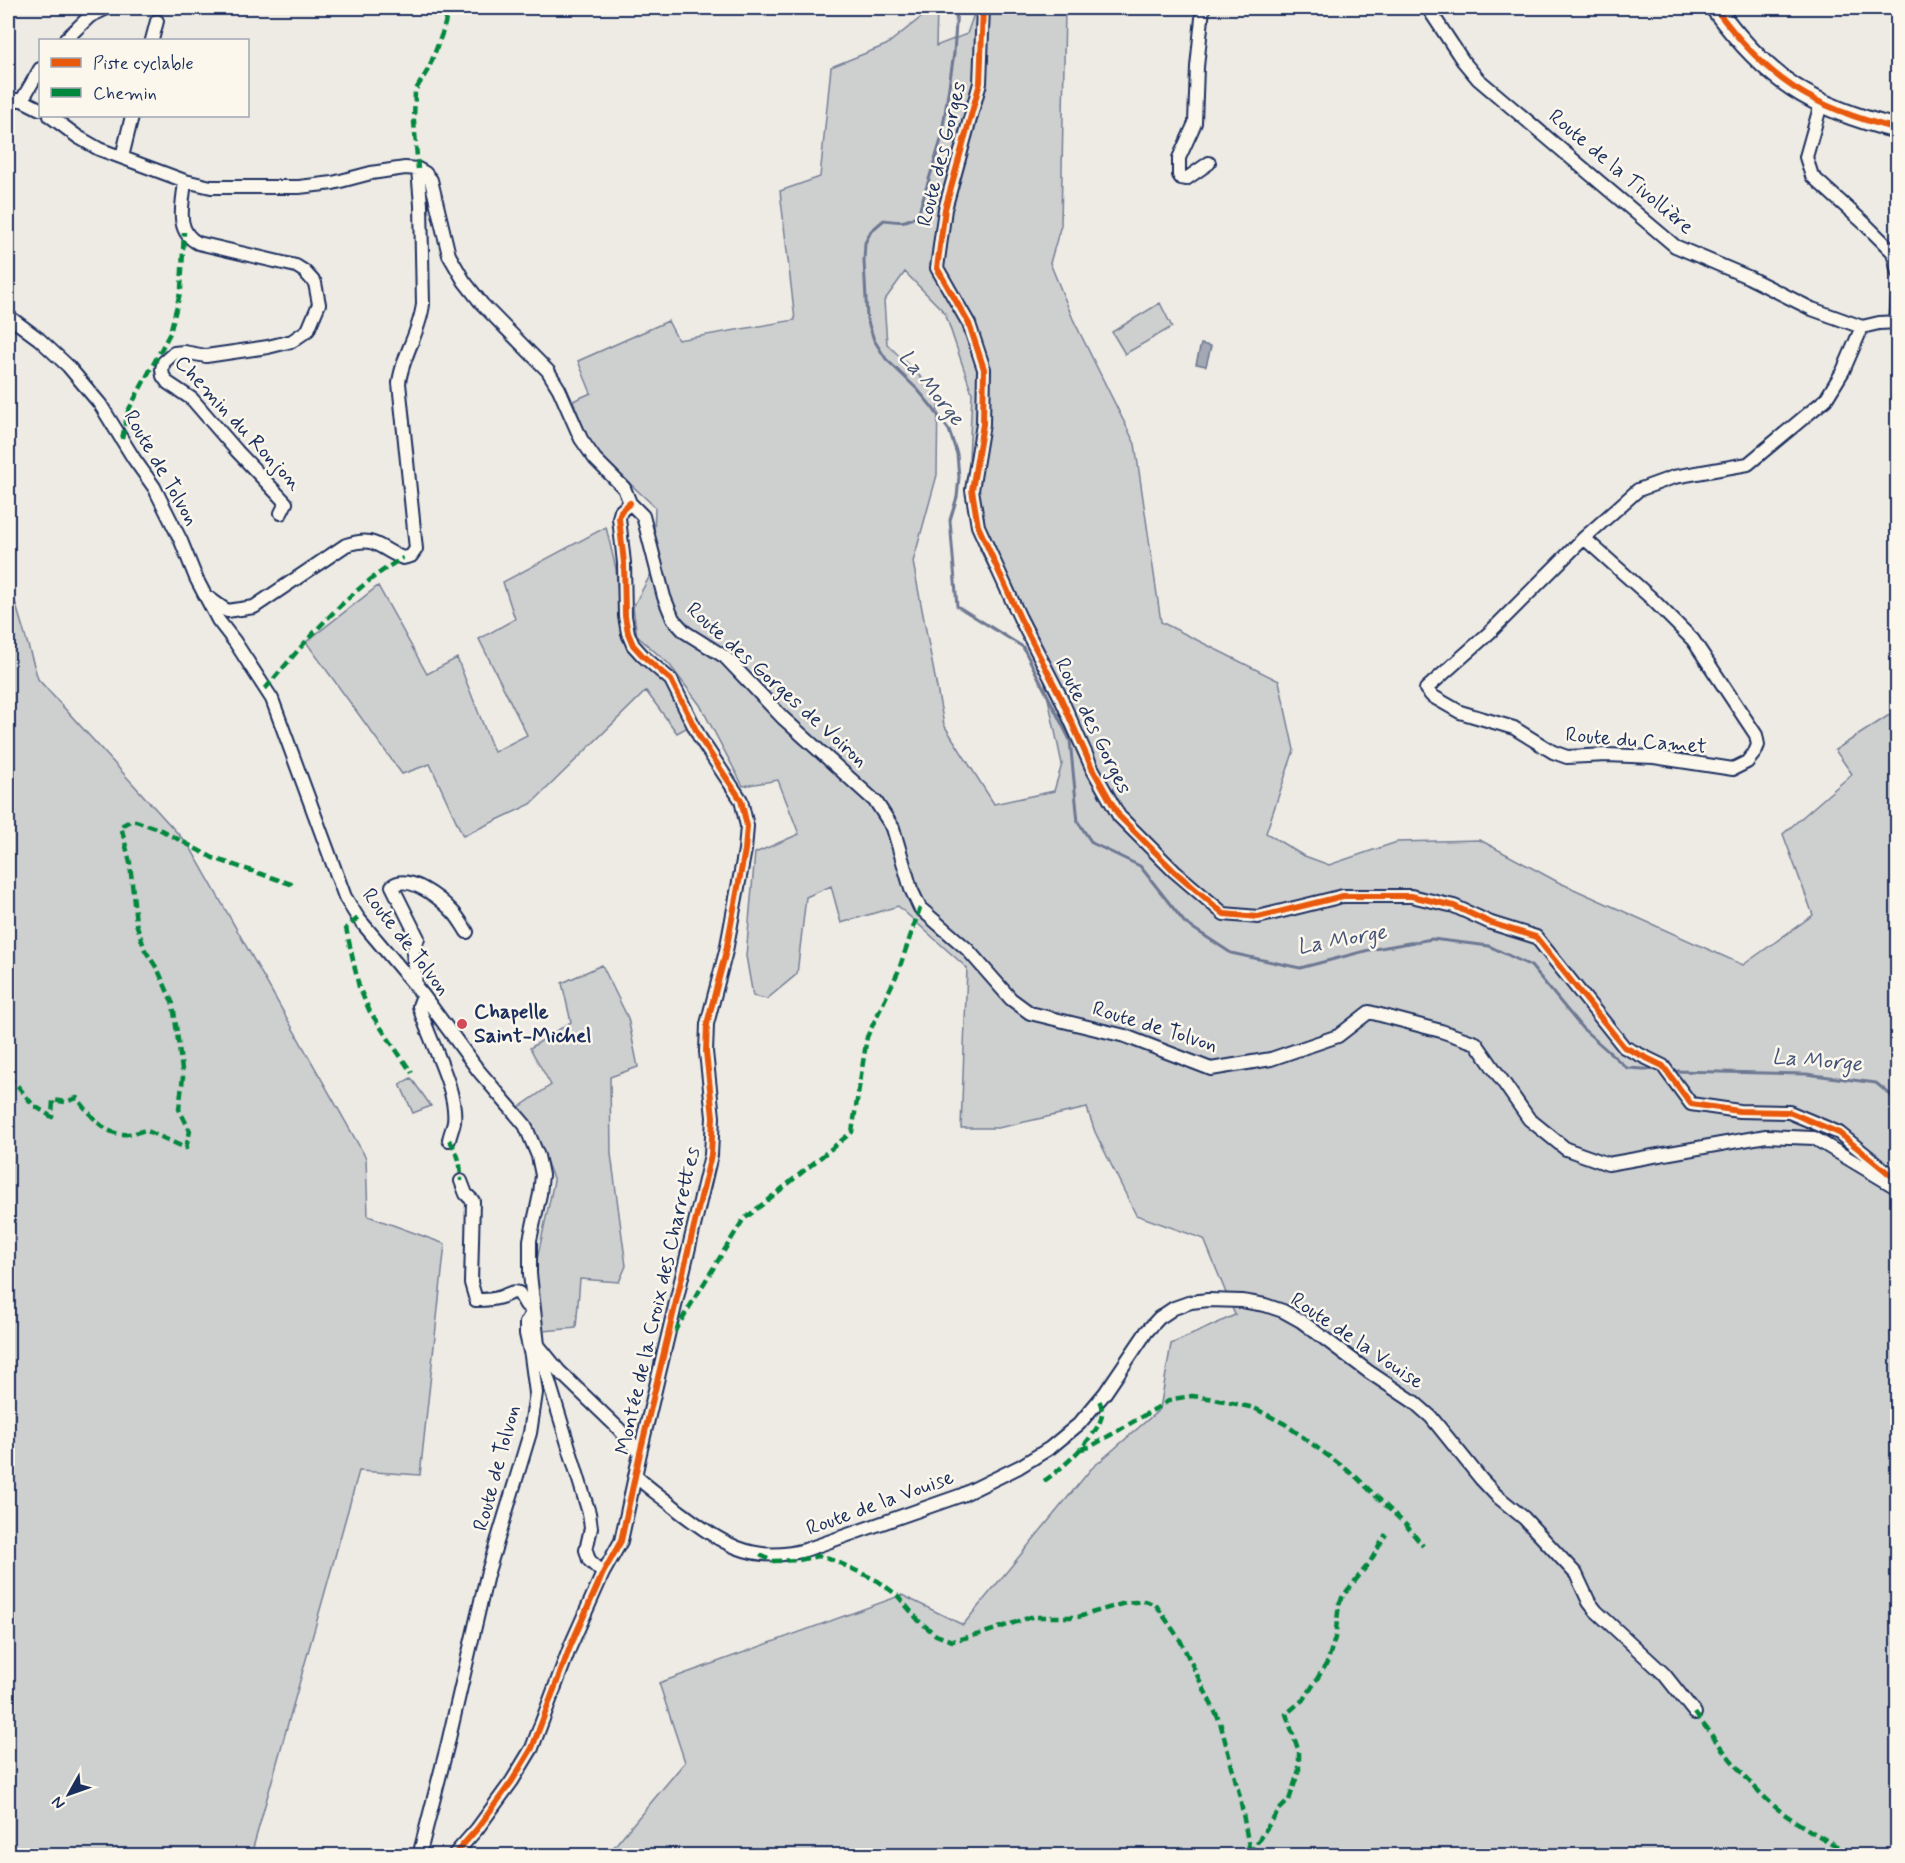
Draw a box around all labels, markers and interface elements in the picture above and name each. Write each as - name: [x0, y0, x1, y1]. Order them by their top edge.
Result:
- legend: [39, 39, 249, 117]
- text: Piste cyclable: [93, 52, 194, 76]
- street label: Route des Gorges: [910, 79, 974, 229]
- text: Chemin: [93, 82, 157, 106]
- street label: Route de la Tivollière: [1542, 103, 1700, 241]
- water label: La Morge: [891, 344, 971, 433]
- street label: Chemin du Ronjon: [168, 349, 308, 497]
- street label: Route de Tolvon: [117, 405, 205, 531]
- street label: Route des Gorges de Voiron: [680, 596, 874, 774]
- street label: Route des Gorges: [1048, 653, 1138, 799]
- street label: Route du Camet: [1564, 721, 1708, 761]
- street label: Route de Tolvon: [355, 882, 457, 1002]
- water label: La Morge: [1295, 918, 1390, 963]
- street label: Route de Tolvon: [1089, 995, 1221, 1059]
- place label: Chapelle Saint-Michel: [474, 998, 592, 1050]
- marker: Chapelle Saint-Michel: [455, 1017, 469, 1031]
- water label: La Morge: [1771, 1043, 1864, 1080]
- street label: Montée de la Croix des Charrettes: [609, 1144, 707, 1458]
- street label: Route de la Vouise: [1285, 1286, 1429, 1396]
- street label: Route de Tolvon: [467, 1402, 527, 1534]
- street label: Route de la Vouise: [802, 1463, 958, 1543]
- north arrow: [39, 1764, 99, 1824]
- text: N: [47, 1792, 70, 1814]

